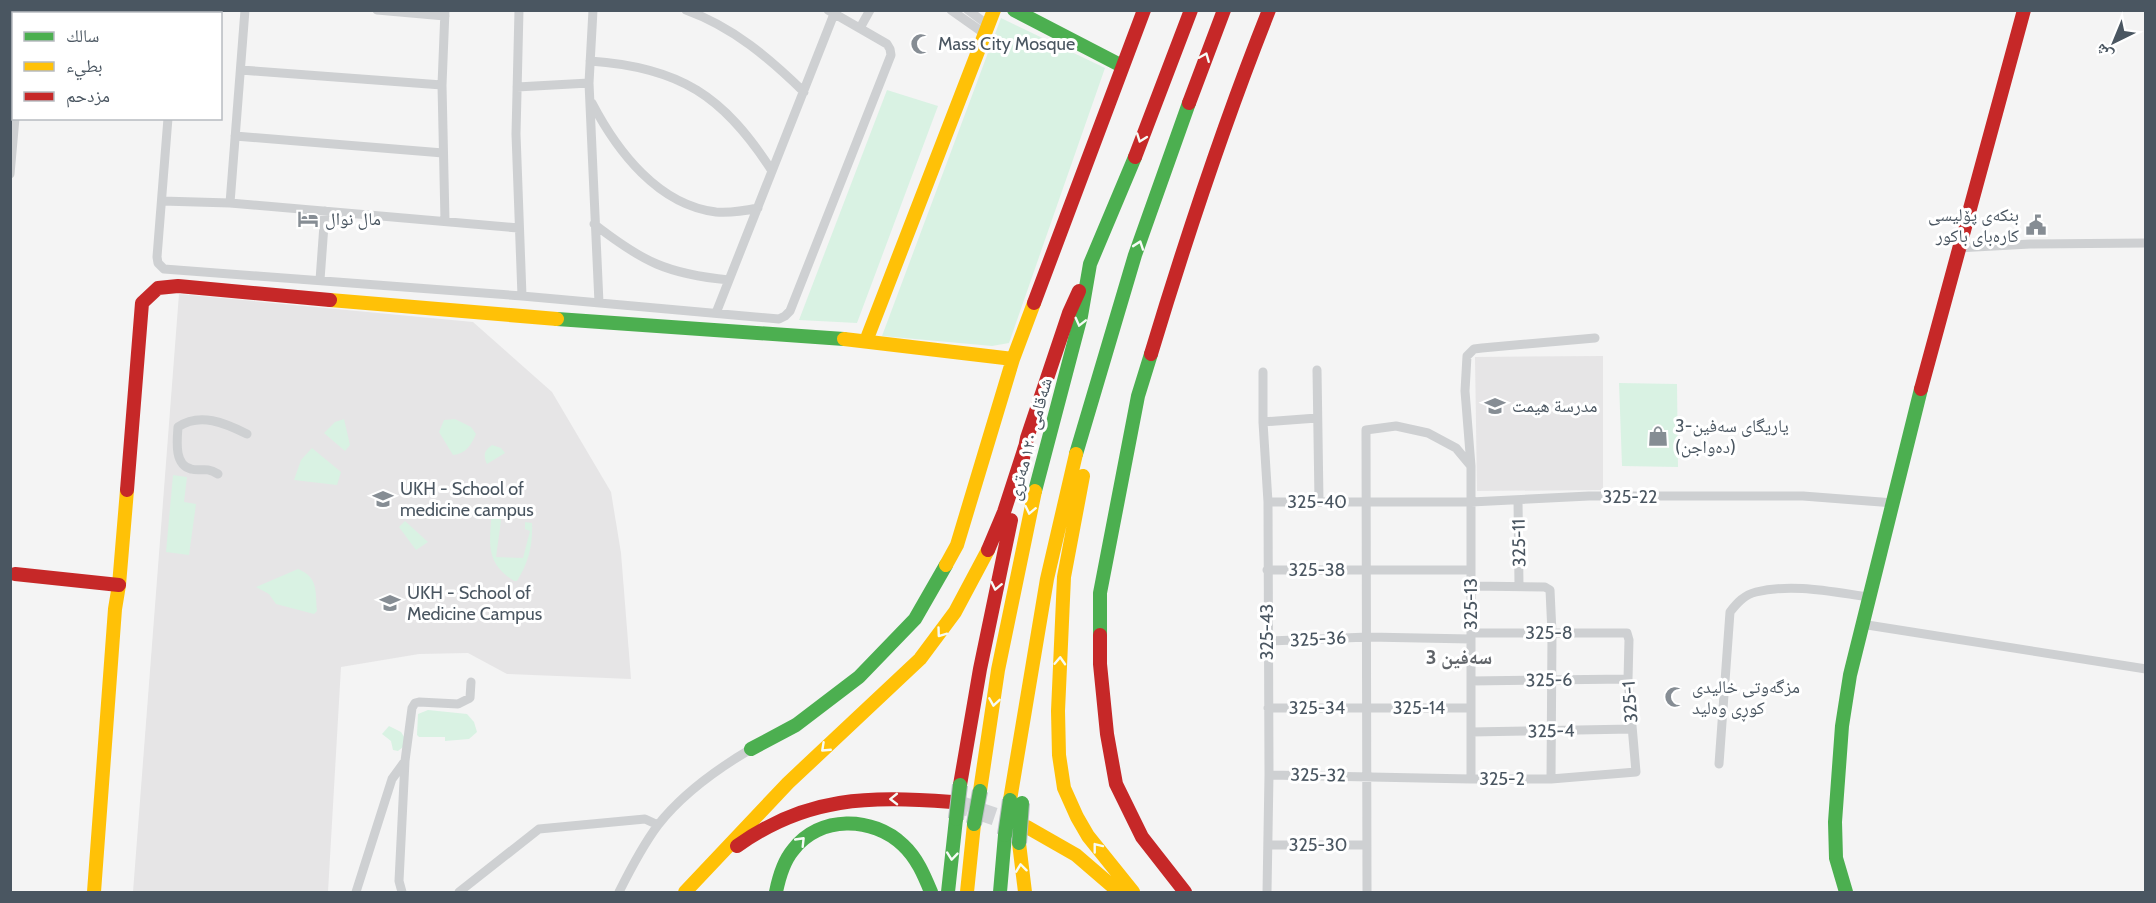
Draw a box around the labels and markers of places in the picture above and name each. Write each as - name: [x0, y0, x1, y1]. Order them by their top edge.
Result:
- mosque icon: Mass City Mosque: [909, 32, 933, 56]
- place label: Mass City Mosque: [938, 33, 1075, 55]
- place label: بنکەی پۆلیسی کارەبای باکور: [1928, 204, 2020, 247]
- hotel icon: مال نوال: [296, 207, 320, 231]
- place label: مال نوال: [325, 208, 381, 230]
- public building icon: بنکەی پۆلیسی کارەبای باکور: [2024, 213, 2048, 237]
- school or university icon: مدرسة هيمت: [1483, 394, 1507, 418]
- place label: مدرسة هيمت: [1512, 395, 1597, 417]
- place label: یاریگای سەفین-3 (دەواجن): [1675, 415, 1789, 458]
- shop icon: یاریگای سەفین-3 (دەواجن): [1646, 424, 1670, 448]
- place label: UKH - School of medicine campus: [400, 478, 534, 521]
- school or university icon: UKH - School of medicine campus: [371, 487, 395, 511]
- place label: UKH - School of Medicine Campus: [407, 582, 542, 625]
- school or university icon: UKH - School of Medicine Campus: [378, 591, 402, 615]
- place label: مزگەوتی خالیدی کوڕی وەلید: [1692, 676, 1800, 722]
- mosque icon: مزگەوتی خالیدی کوڕی وەلید: [1663, 685, 1687, 709]

